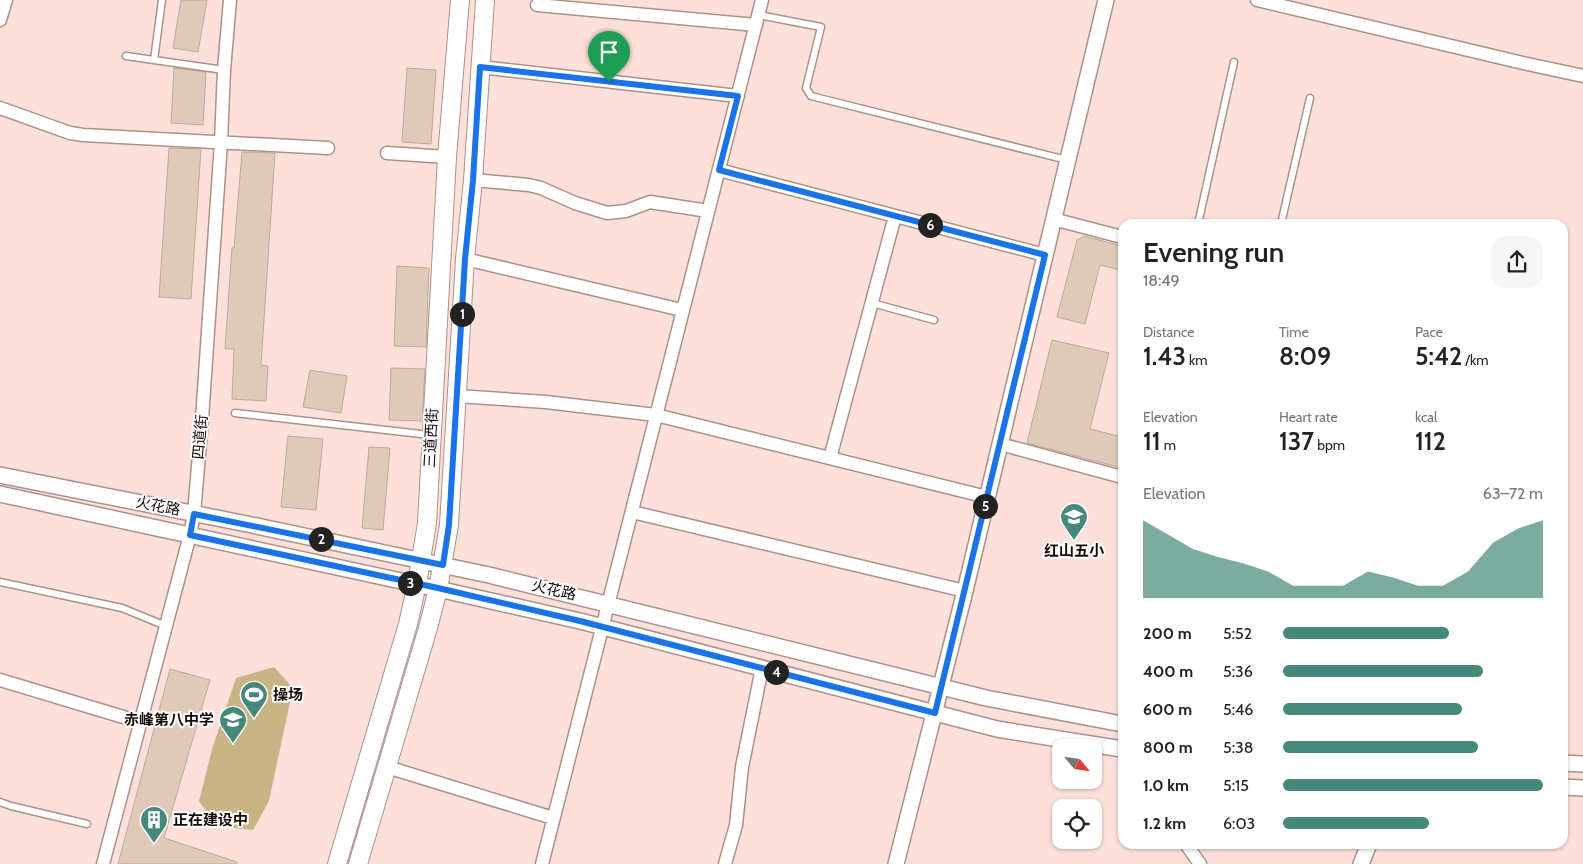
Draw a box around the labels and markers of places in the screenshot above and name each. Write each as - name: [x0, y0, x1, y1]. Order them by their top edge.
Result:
- pin: [588, 31, 630, 82]
- pin: 6: [918, 212, 942, 238]
- pin: 1: [450, 302, 474, 326]
- pin: 5: [972, 494, 998, 518]
- school or university icon: 红山五小: [1059, 502, 1089, 541]
- pin: 2: [308, 526, 334, 552]
- place label: 红山五小: [1044, 542, 1105, 560]
- pin: 3: [398, 570, 422, 596]
- pin: 4: [764, 660, 788, 684]
- sports icon: 操场: [239, 680, 269, 719]
- place label: 操场: [273, 686, 303, 704]
- school or university icon: 赤峰第八中学: [218, 705, 248, 744]
- place label: 赤峰第八中学: [124, 711, 214, 729]
- building icon: 正在建设中: [139, 805, 169, 844]
- place label: 正在建设中: [173, 811, 248, 829]

